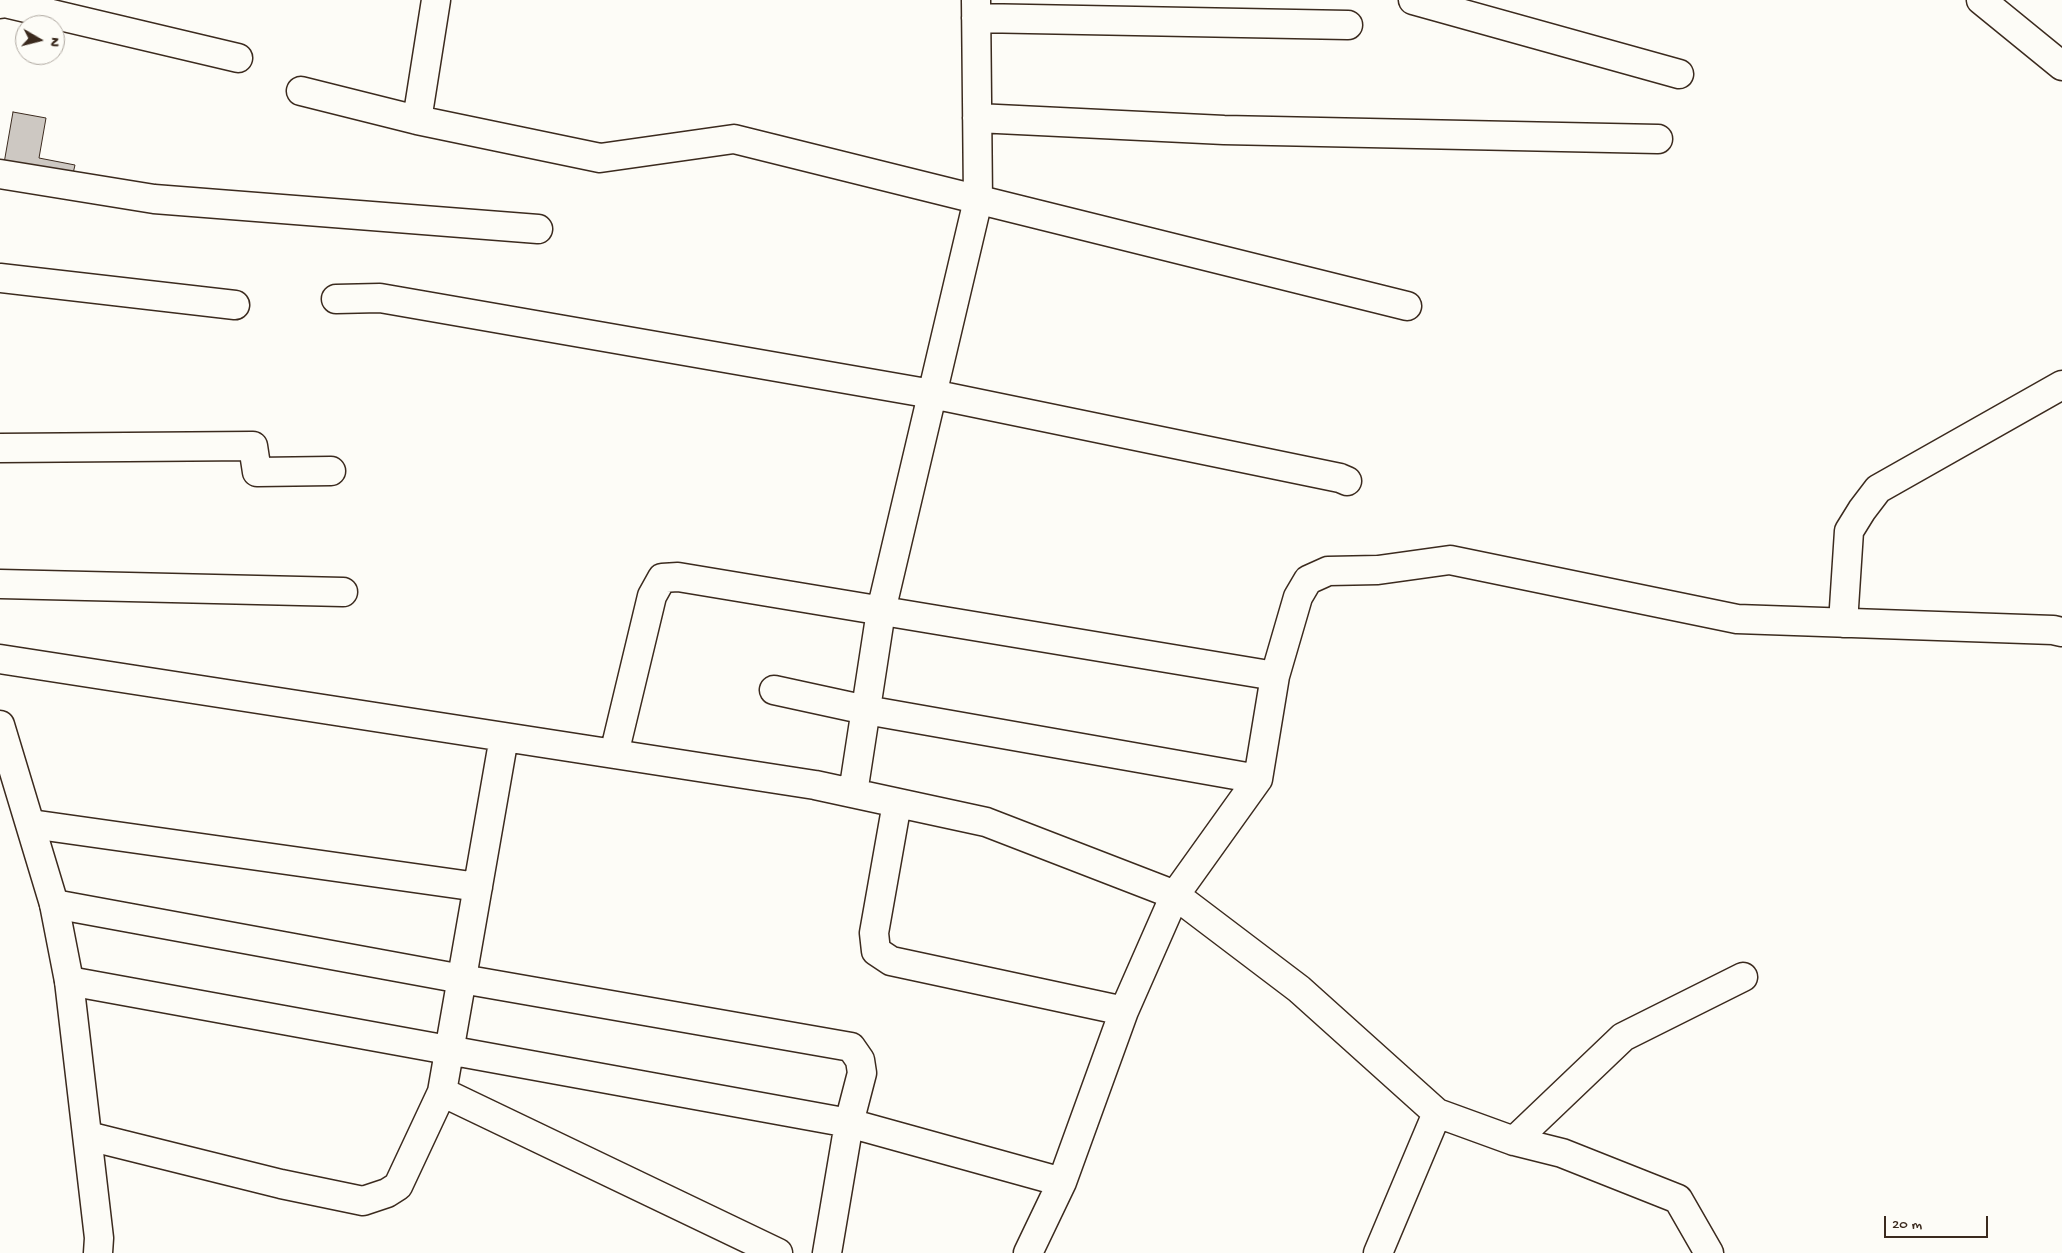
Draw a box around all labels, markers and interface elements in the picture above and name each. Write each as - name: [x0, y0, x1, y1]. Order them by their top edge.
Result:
- north arrow: [15, 15, 65, 65]
- text: N: [45, 36, 63, 48]
- scale bar: [1887, 1206, 1991, 1238]
- text: 20 m: [1892, 1216, 1922, 1234]

